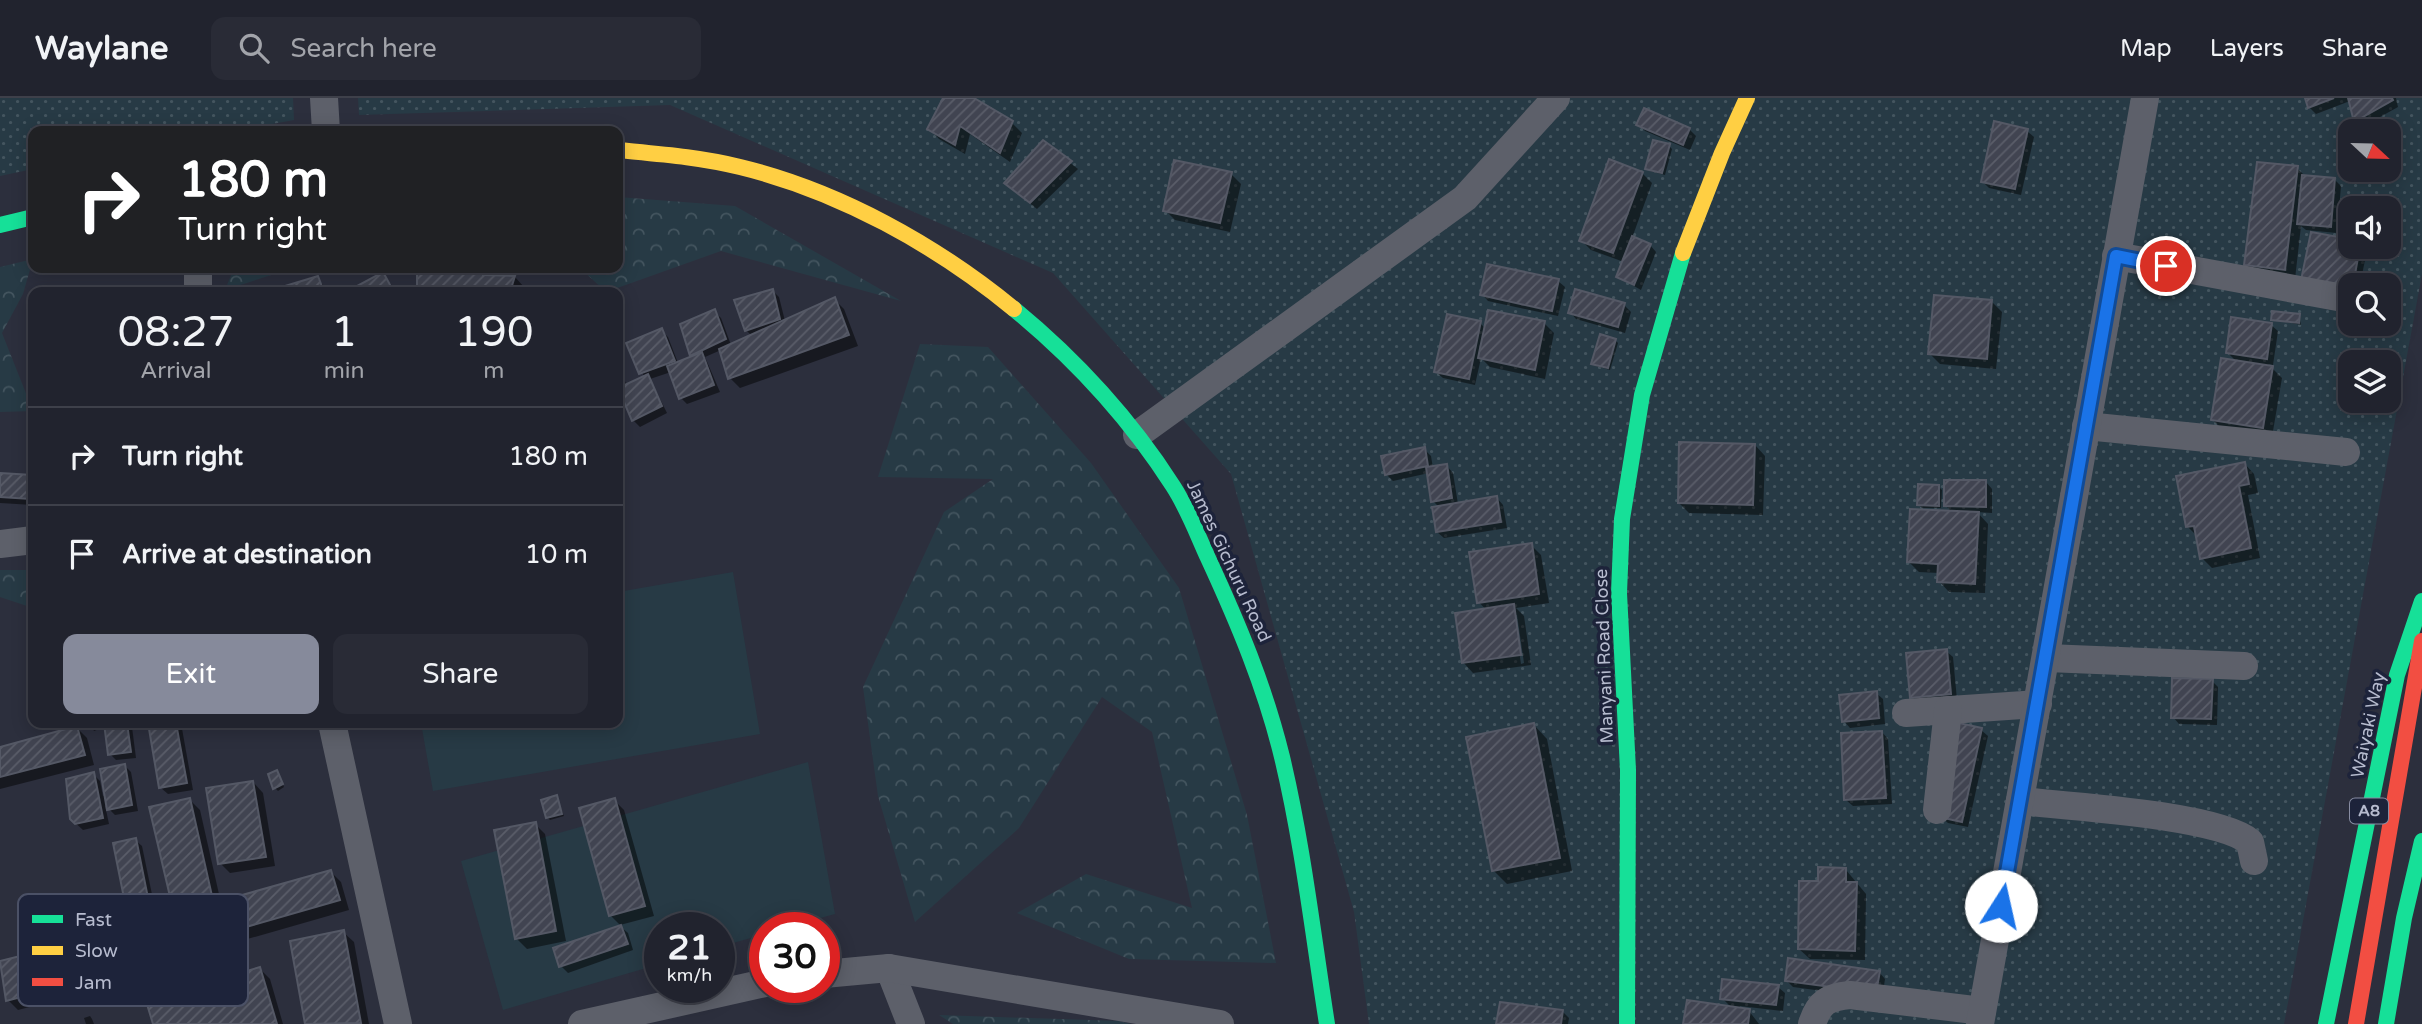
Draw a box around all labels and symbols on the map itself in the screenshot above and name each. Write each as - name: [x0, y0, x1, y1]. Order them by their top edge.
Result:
- north arrow: [2338, 119, 2401, 182]
- pin: [2136, 236, 2196, 296]
- street label: James Gichuru Road: [1182, 477, 1276, 645]
- street label: Manyani Road Close: [1590, 568, 1618, 744]
- street label: Waiyaki Way: [2346, 670, 2390, 780]
- road number: A8: [2350, 798, 2388, 824]
- position arrow: [1964, 869, 2038, 943]
- legend: [18, 894, 248, 1006]
- text: Fast: [75, 909, 112, 931]
- speed limit sign: 30: [749, 912, 840, 1003]
- text: Slow: [75, 940, 118, 962]
- text: Jam: [75, 972, 112, 994]

